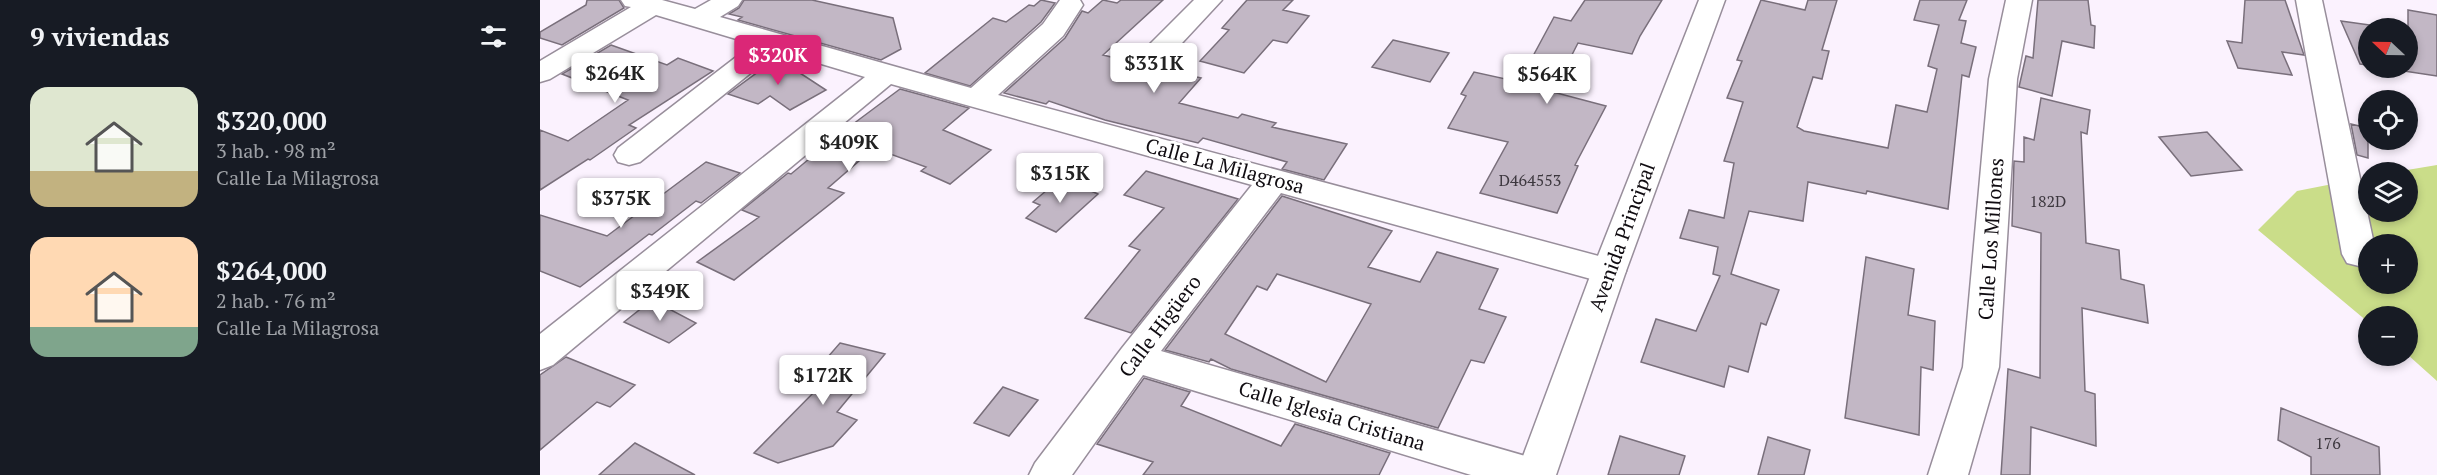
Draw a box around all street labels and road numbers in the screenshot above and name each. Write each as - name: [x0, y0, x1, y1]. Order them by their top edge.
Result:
- street label: Calle La Milagrosa: [1143, 131, 1308, 200]
- street label: Calle Los Millones: [1971, 157, 2010, 321]
- street label: Avenida Principal: [1582, 159, 1661, 315]
- street label: Calle Higüero: [1112, 269, 1207, 382]
- street label: Calle Iglesia Cristiana: [1235, 374, 1429, 457]

